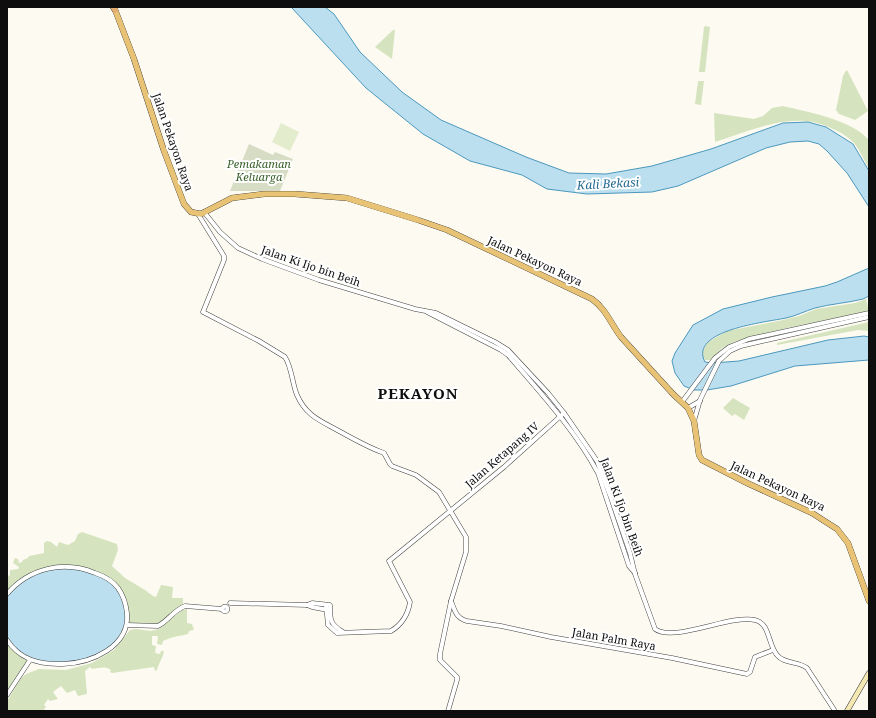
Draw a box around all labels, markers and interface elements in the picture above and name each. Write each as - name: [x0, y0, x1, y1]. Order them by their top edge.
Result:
- street label: Jalan Pekayon Raya: [149, 90, 197, 193]
- park label: Pemakaman Keluarga: [226, 156, 291, 184]
- water label: Kali Bekasi: [575, 173, 640, 194]
- street label: Jalan Pekayon Raya: [485, 232, 585, 289]
- street label: Jalan Ki Ijo bin Beih: [259, 241, 363, 290]
- district label: PEKAYON: [377, 383, 459, 403]
- street label: Jalan Ketapang IV: [461, 418, 542, 492]
- street label: Jalan Ki Ijo bin Beih: [597, 454, 647, 558]
- street label: Jalan Pekayon Raya: [728, 457, 828, 514]
- street label: Jalan Palm Raya: [570, 624, 657, 653]

